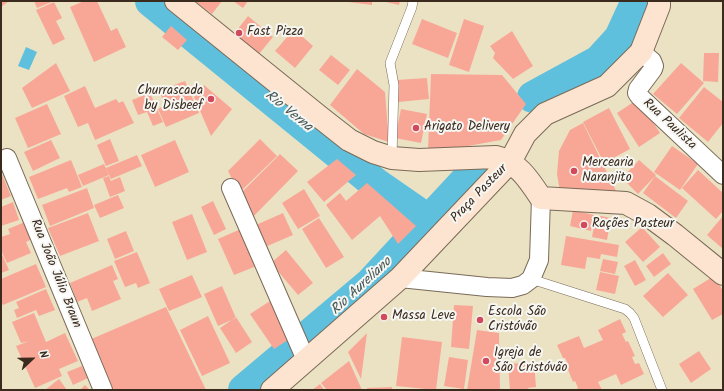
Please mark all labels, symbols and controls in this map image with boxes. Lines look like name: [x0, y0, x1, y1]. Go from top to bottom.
place label: Fast Pizza: [247, 25, 303, 41]
marker: Fast Pizza: [234, 28, 244, 38]
place label: Churrascada by Disbeef: [137, 84, 203, 115]
water label: Rio Verna: [261, 88, 315, 136]
marker: Churrascada by Disbeef: [206, 94, 216, 104]
street label: Rua Paulista: [639, 96, 699, 154]
place label: Arigato Delivery: [424, 120, 510, 136]
marker: Arigato Delivery: [411, 123, 421, 133]
place label: Mercearia Naranjito: [582, 156, 634, 187]
street label: Praça Pasteur: [448, 162, 512, 226]
marker: Mercearia Naranjito: [569, 166, 579, 176]
street label: Rua João Júlio Braun: [26, 217, 84, 331]
place label: Rações Pasteur: [592, 217, 674, 233]
marker: Rações Pasteur: [579, 220, 589, 230]
water label: Rio Aureliano: [328, 255, 396, 319]
place label: Escola São Cristóvão: [488, 305, 546, 336]
place label: Massa Leve: [392, 309, 455, 325]
marker: Massa Leve: [379, 312, 389, 322]
marker: Escola São Cristóvão: [475, 315, 485, 325]
north arrow: [12, 339, 52, 379]
place label: Igreja de São Cristóvão: [494, 346, 567, 377]
text: N: [33, 348, 53, 361]
marker: Igreja de São Cristóvão: [481, 356, 491, 366]

